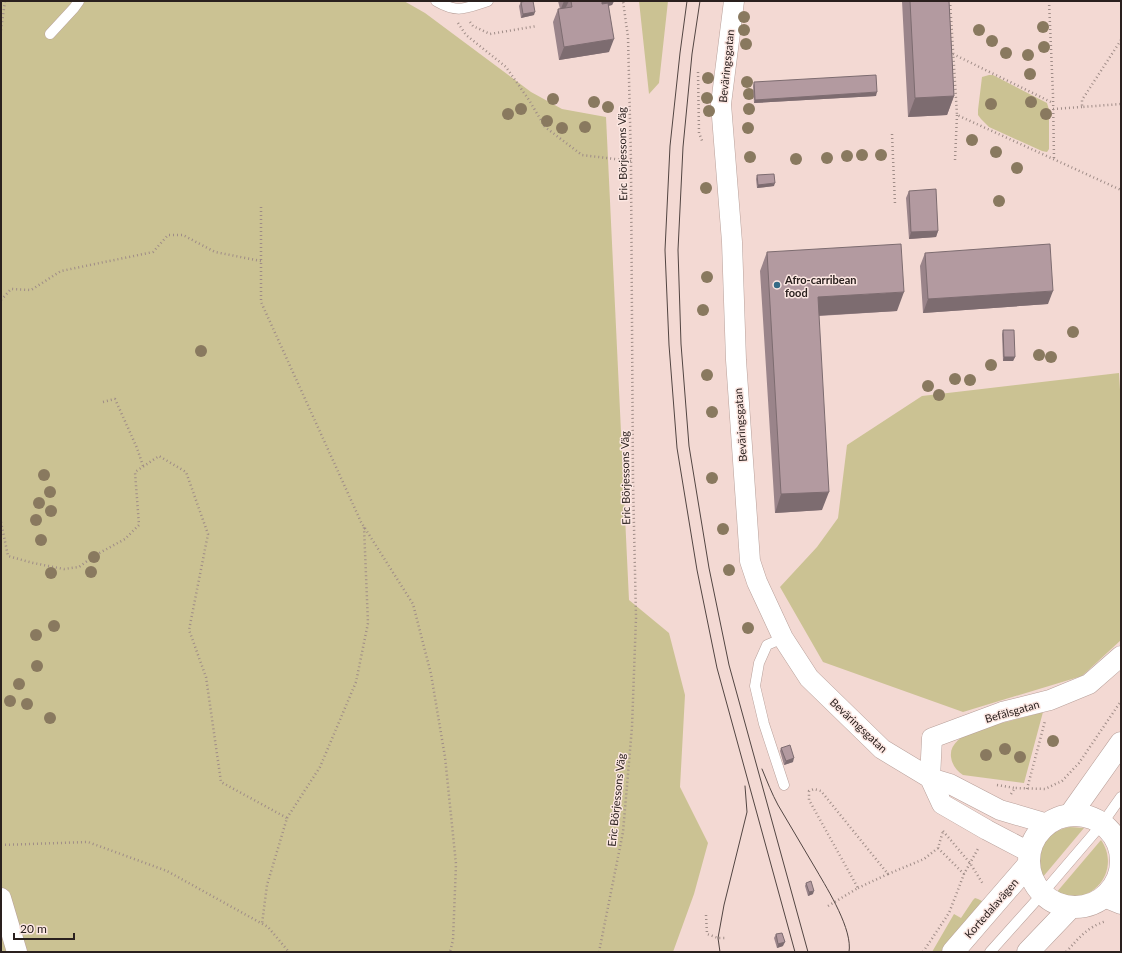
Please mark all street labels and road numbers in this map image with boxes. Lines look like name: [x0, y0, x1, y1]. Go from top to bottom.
street label: Beväringsgatan: [716, 29, 736, 103]
street label: Eric Börjessons Väg: [615, 107, 629, 201]
street label: Beväringsgatan: [731, 388, 749, 462]
street label: Eric Börjessons Väg: [618, 431, 632, 525]
street label: Beväringsgatan: [828, 695, 890, 755]
street label: Befälsgatan: [983, 697, 1041, 725]
street label: Eric Börjessons Väg: [605, 752, 627, 847]
street label: Kortedalavägen: [961, 875, 1021, 941]

